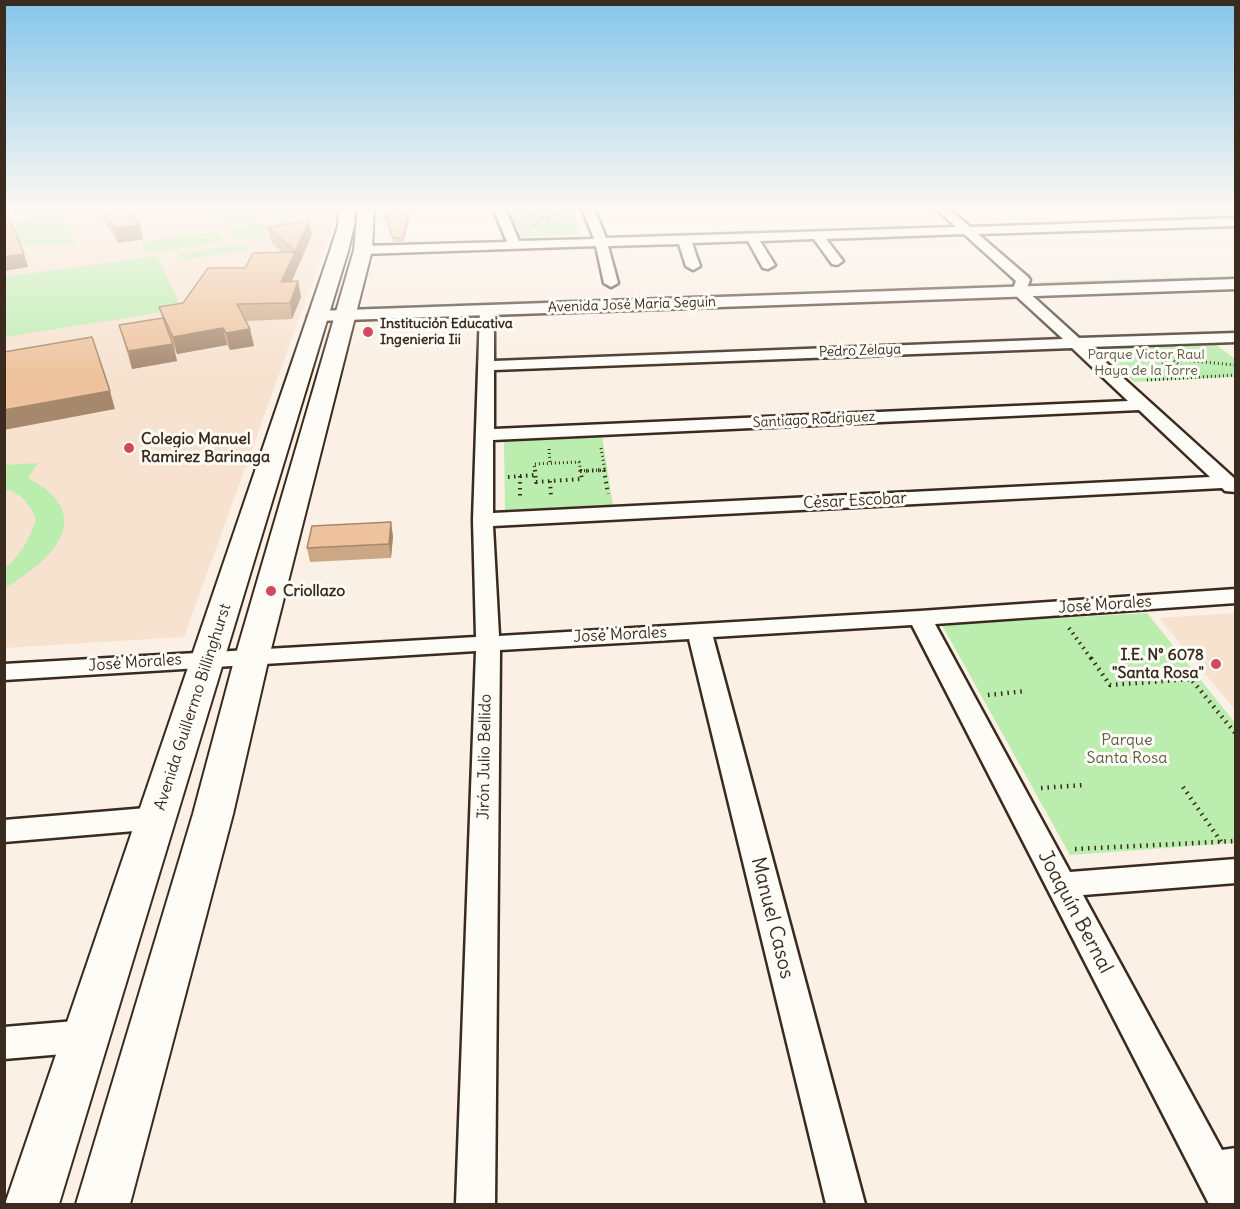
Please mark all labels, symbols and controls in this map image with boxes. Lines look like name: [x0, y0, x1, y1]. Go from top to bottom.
street label: Avenida José María Seguín: [548, 294, 716, 316]
place label: Institución Educativa Ingenieria Iii: [380, 316, 513, 348]
marker: Institución Educativa Ingenieria Iii: [361, 325, 375, 339]
street label: Pedro Zelaya: [819, 341, 901, 361]
park label: Parque Victor Raul Haya de la Torre: [1087, 347, 1205, 380]
street label: Santiago Rodríguez: [752, 408, 876, 432]
place label: Colegio Manuel Ramirez Barinaga: [141, 429, 270, 467]
marker: Colegio Manuel Ramirez Barinaga: [122, 441, 136, 455]
street label: César Escobar: [803, 489, 907, 513]
place label: Criollazo: [283, 581, 345, 601]
marker: Criollazo: [264, 584, 278, 598]
street label: José Morales: [1058, 592, 1152, 618]
street label: Avenida Guillermo Billinghurst: [150, 601, 236, 813]
street label: José Morales: [573, 623, 667, 647]
place label: I.E. N° 6078 "Santa Rosa": [1112, 645, 1204, 683]
street label: José Morales: [88, 650, 182, 676]
marker: I.E. N° 6078 "Santa Rosa": [1209, 657, 1223, 671]
street label: Jirón Julio Bellido: [474, 694, 496, 820]
park label: Parque Santa Rosa: [1087, 730, 1167, 768]
street label: Joaquín Bernal: [1033, 846, 1117, 978]
street label: Manuel Casos: [745, 855, 799, 981]

